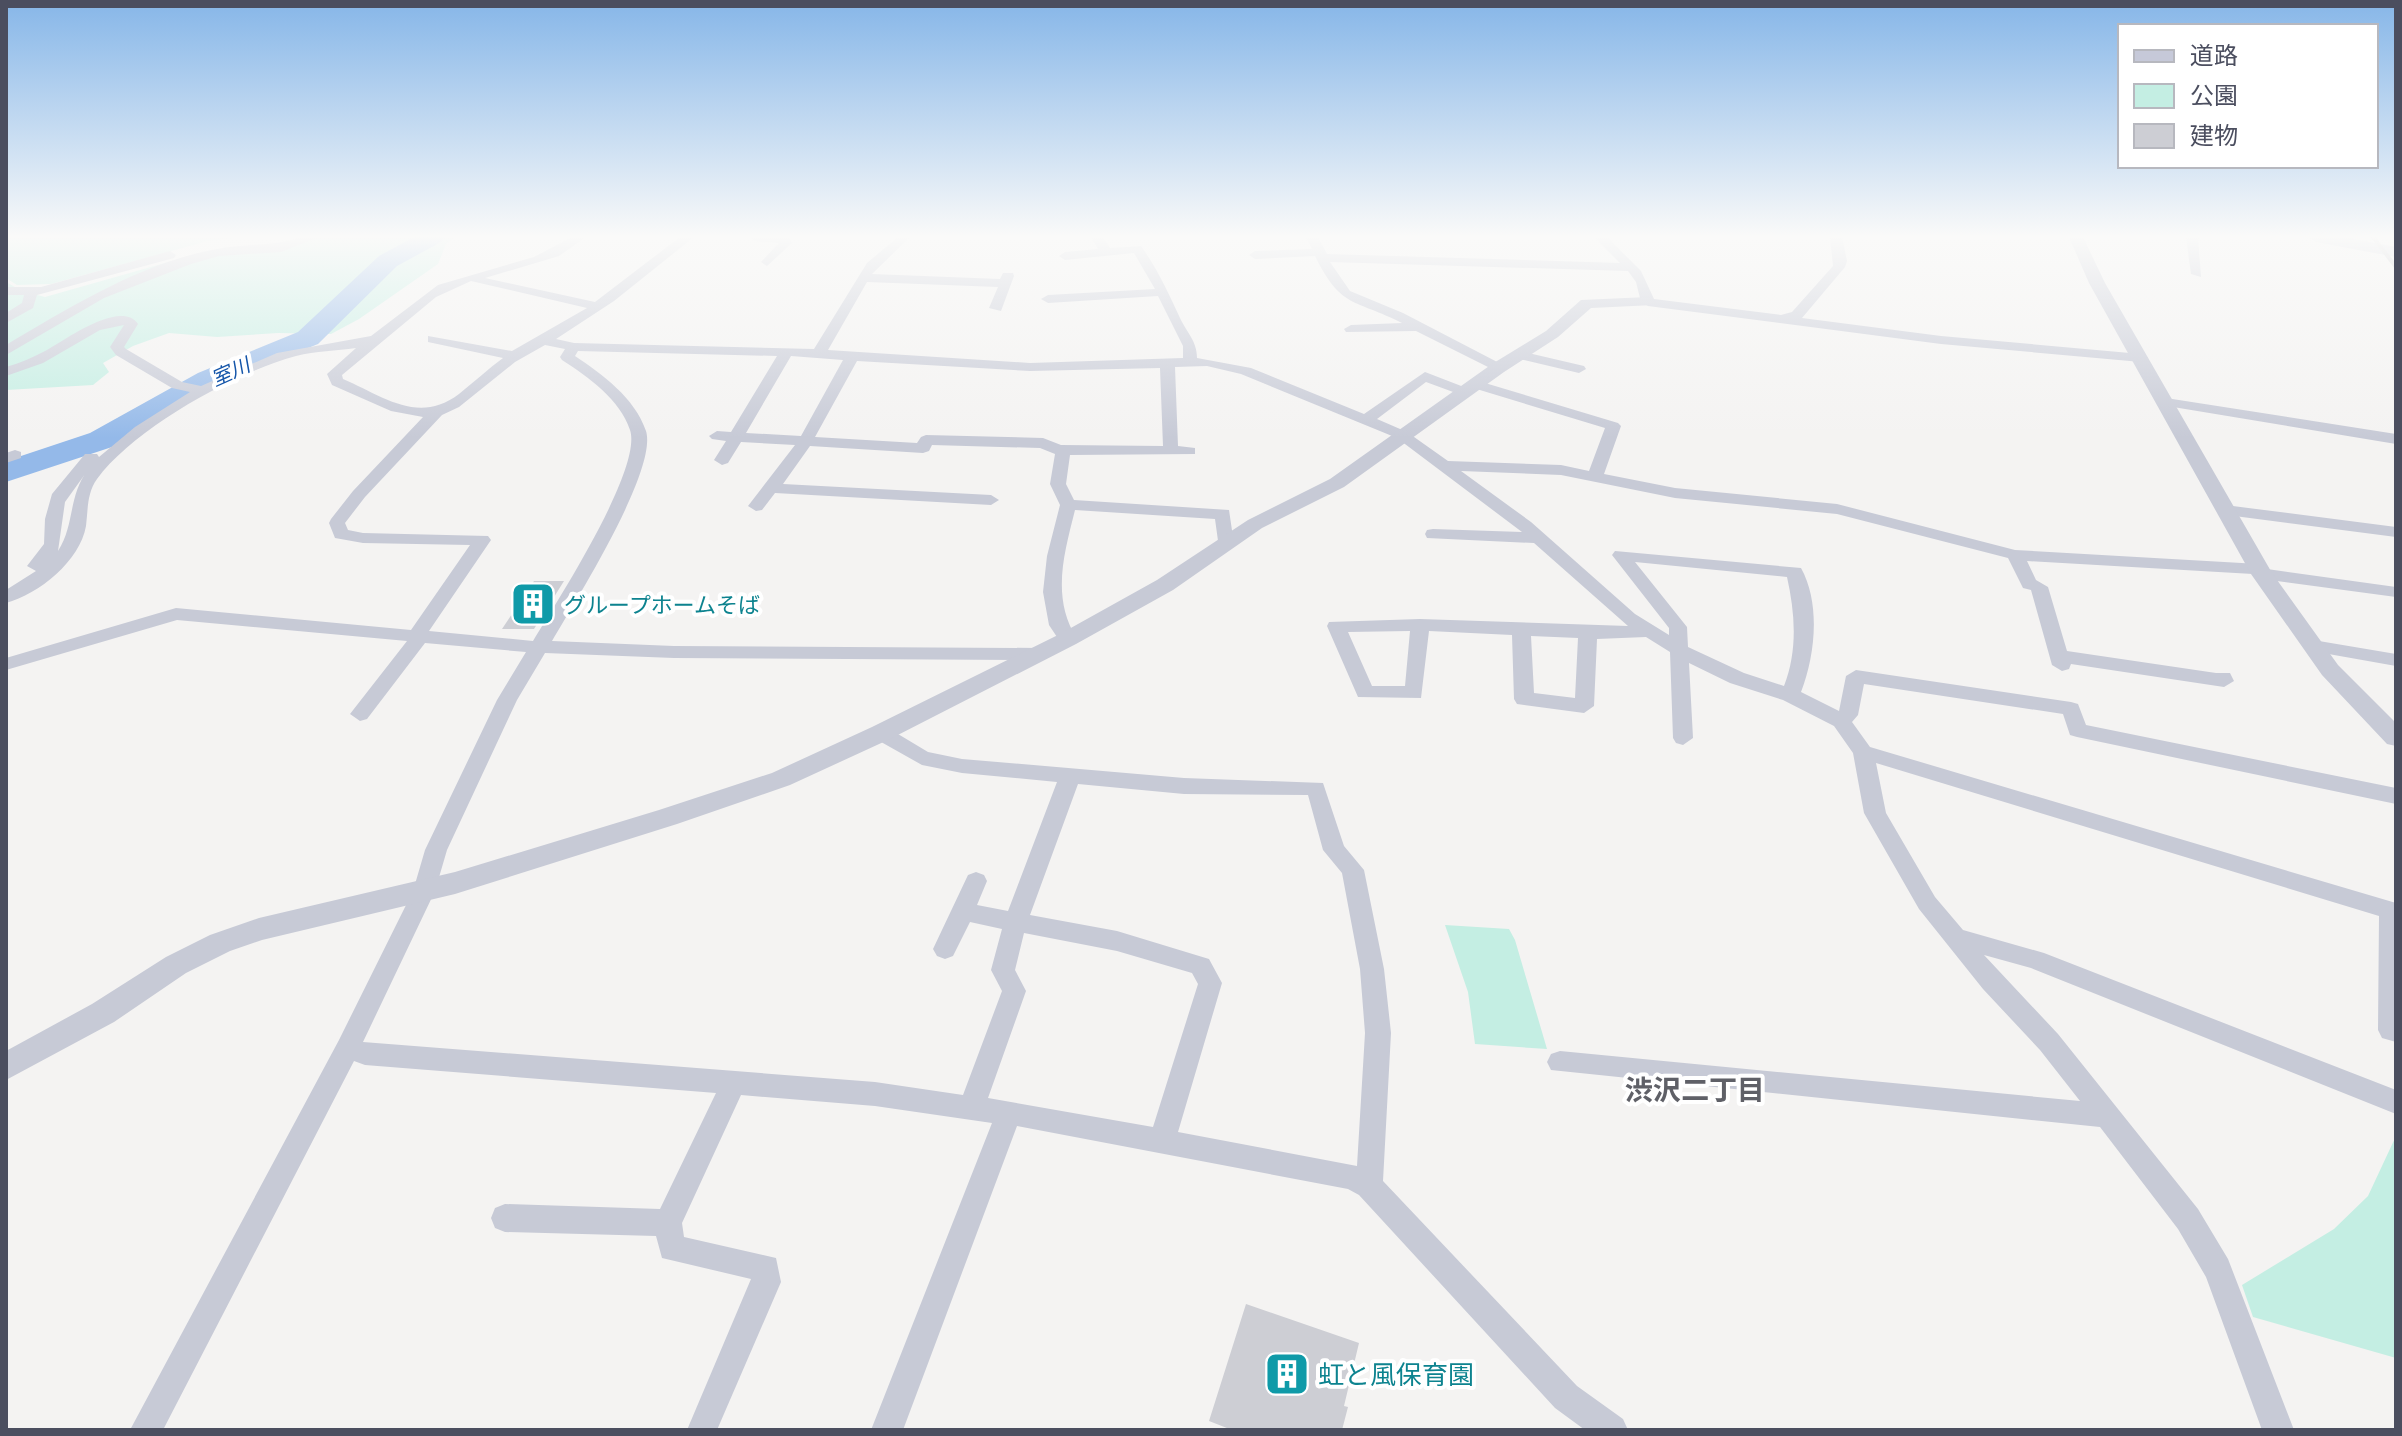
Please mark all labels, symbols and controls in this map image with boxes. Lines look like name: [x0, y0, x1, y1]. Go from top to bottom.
legend: [2118, 24, 2378, 168]
text: 道路: [2190, 40, 2238, 69]
text: 公園: [2190, 80, 2238, 109]
text: 建物: [2190, 120, 2238, 149]
water label: 室川: [207, 351, 255, 390]
building icon: グループホームそば: [509, 580, 557, 628]
place label: グループホームそば: [564, 591, 760, 618]
district label: 渋沢二丁目: [1625, 1073, 1765, 1106]
building icon: 虹と風保育園: [1263, 1350, 1311, 1398]
place label: 虹と風保育園: [1318, 1359, 1474, 1390]

